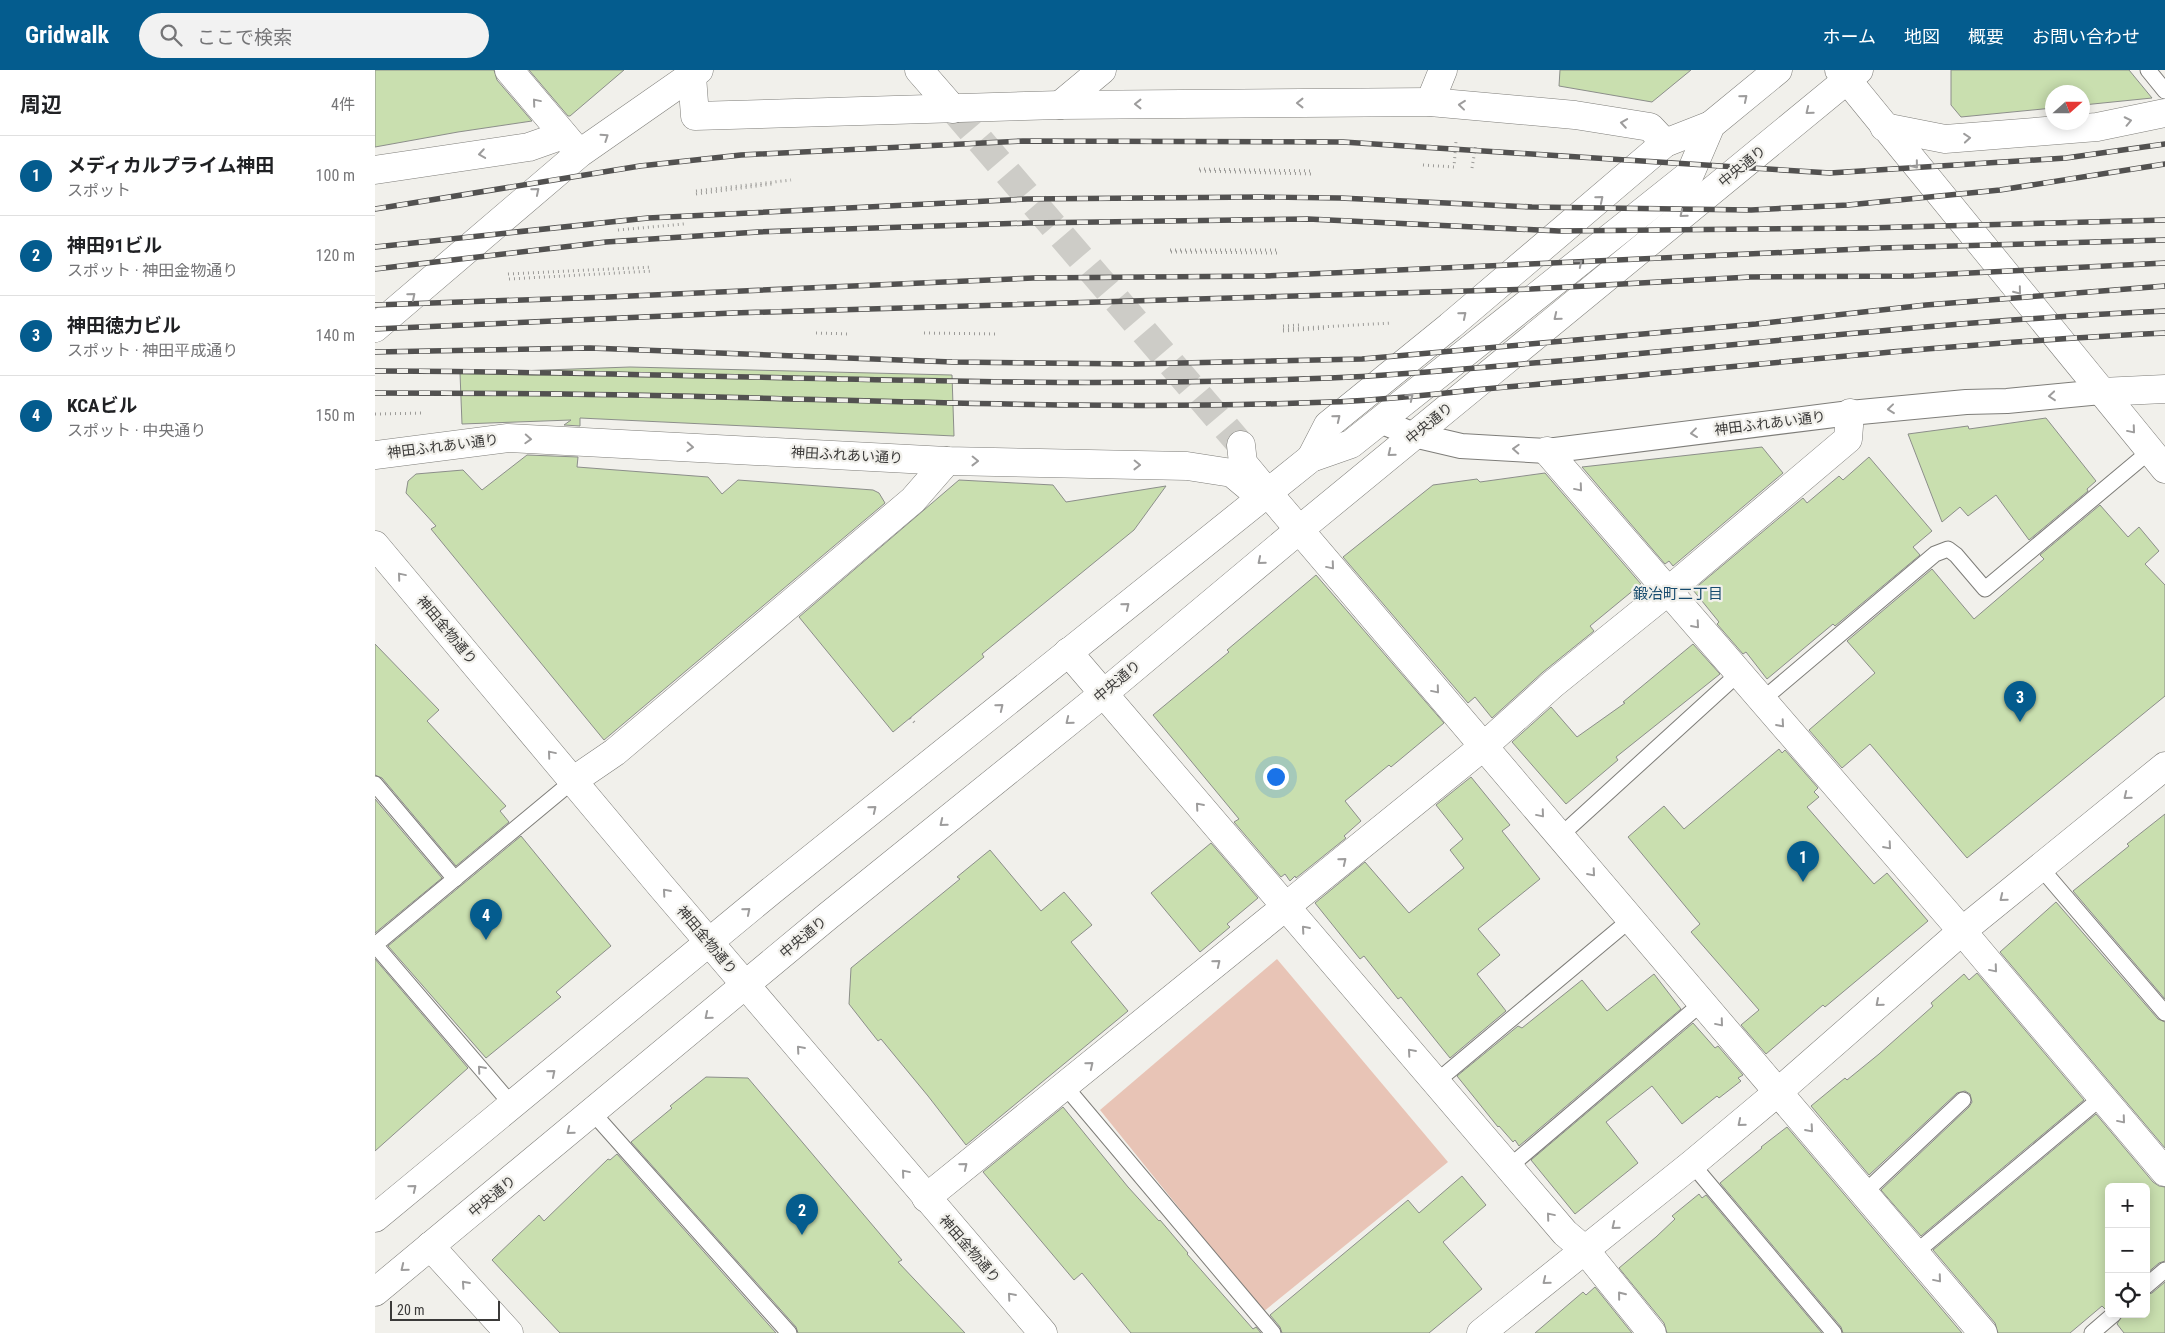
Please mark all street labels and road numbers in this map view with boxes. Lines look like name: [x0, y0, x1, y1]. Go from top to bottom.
street label: 中央通り: [1715, 142, 1769, 190]
street label: 中央通り: [1402, 399, 1456, 447]
street label: 神田ふれあい通り: [1713, 408, 1827, 438]
street label: 神田ふれあい通り: [386, 431, 500, 461]
street label: 神田ふれあい通り: [791, 444, 903, 466]
street label: 神田金物通り: [414, 593, 480, 667]
street label: 中央通り: [1090, 657, 1144, 705]
street label: 神田金物通り: [674, 903, 740, 977]
street label: 中央通り: [776, 913, 830, 961]
street label: 中央通り: [465, 1172, 519, 1220]
street label: 神田金物通り: [936, 1212, 1004, 1286]

